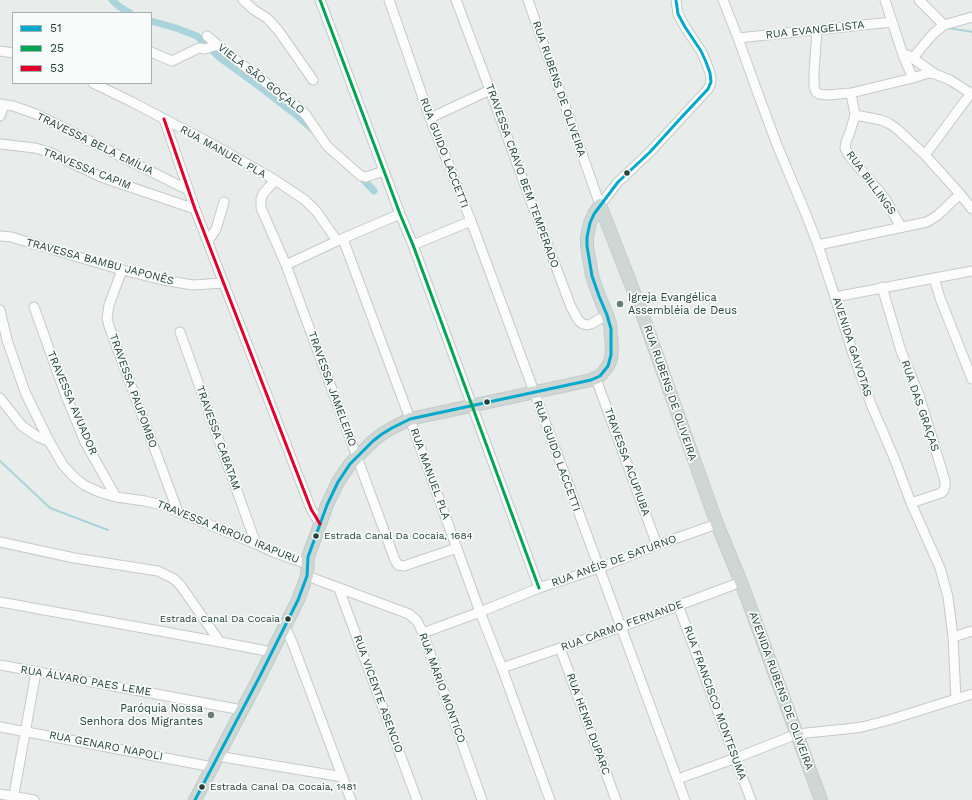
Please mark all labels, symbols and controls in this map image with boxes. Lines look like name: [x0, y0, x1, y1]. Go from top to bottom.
legend: [12, 12, 152, 84]
street label: RUA EVANGELISTA: [765, 18, 865, 42]
street label: RUA RUBENS DE OLIVEIRA: [530, 19, 588, 159]
text: 51: [50, 21, 62, 35]
text: 25: [50, 41, 64, 55]
street label: VIELA SÃO GOÇALO: [215, 41, 307, 117]
text: 53: [50, 61, 64, 75]
street label: TRAVESSA CRAVO BEM TEMPERADO: [482, 82, 562, 270]
street label: RUA GUIDO LACCETTI: [417, 96, 471, 210]
street label: TRAVESSA BELA EMÍLIA: [34, 110, 156, 178]
street label: RUA MANUEL PLA: [178, 123, 268, 181]
street label: TRAVESSA CAPIM: [41, 145, 133, 193]
street label: RUA BILLINGS: [843, 148, 899, 218]
unlabelled marker: [622, 168, 632, 178]
street label: TRAVESSA BAMBU JAPONÊS: [25, 236, 175, 288]
place label: Igreja Evangélica Assembléia de Deus: [628, 291, 737, 317]
street label: AVENIDA GAIVOTAS: [830, 295, 874, 399]
marker: Igreja Evangélica Assembléia de Deus: [615, 299, 625, 309]
street label: RUA RUBENS DE OLIVEIRA: [641, 323, 699, 463]
street label: TRAVESSA JAMELEIRO: [305, 330, 359, 448]
street label: TRAVESSA PAUPOMBO: [106, 332, 160, 450]
street label: TRAVESSA AVUADOR: [44, 349, 100, 457]
street label: RUA DAS GRAÇAS: [898, 359, 942, 453]
street label: TRAVESSA CABATAM: [193, 384, 243, 492]
unlabelled marker: [482, 397, 492, 407]
street label: RUA GUIDO LACCETTI: [531, 399, 583, 513]
street label: TRAVESSA ACUPIUBA: [601, 406, 653, 518]
street label: RUA MANUEL PLA: [407, 427, 453, 521]
street label: TRAVESSA ARROIO IRAPURU: [155, 497, 301, 567]
place label: Estrada Canal Da Cocaia, 1684: [324, 530, 473, 542]
marker: Estrada Canal Da Cocaia, 1684: [311, 531, 321, 541]
street label: RUA ANÉIS DE SATURNO: [550, 532, 678, 590]
street label: RUA CARMO FERNANDE: [559, 598, 685, 654]
street label: AVENIDA RUBENS DE OLIVEIRA: [746, 610, 816, 772]
place label: Estrada Canal Da Cocaia: [160, 613, 280, 625]
marker: Estrada Canal Da Cocaia: [283, 614, 293, 624]
street label: RUA FRANCISCO MONTESUMA: [681, 624, 749, 782]
street label: RUA MÁRIO MONTICO: [416, 631, 468, 745]
street label: RUA VICENTE ASENCIO: [350, 633, 406, 755]
street label: RUA ÁLVARO PAES LEME: [19, 663, 153, 699]
street label: RUA HENRI DUPARC: [563, 671, 613, 777]
place label: Paróquia Nossa Senhora dos Migrantes: [80, 702, 203, 728]
marker: Paróquia Nossa Senhora dos Migrantes: [206, 710, 216, 720]
street label: RUA GENARO NAPOLI: [48, 729, 164, 763]
place label: Estrada Canal Da Cocaia, 1481: [210, 781, 356, 793]
marker: Estrada Canal Da Cocaia, 1481: [197, 782, 207, 792]

